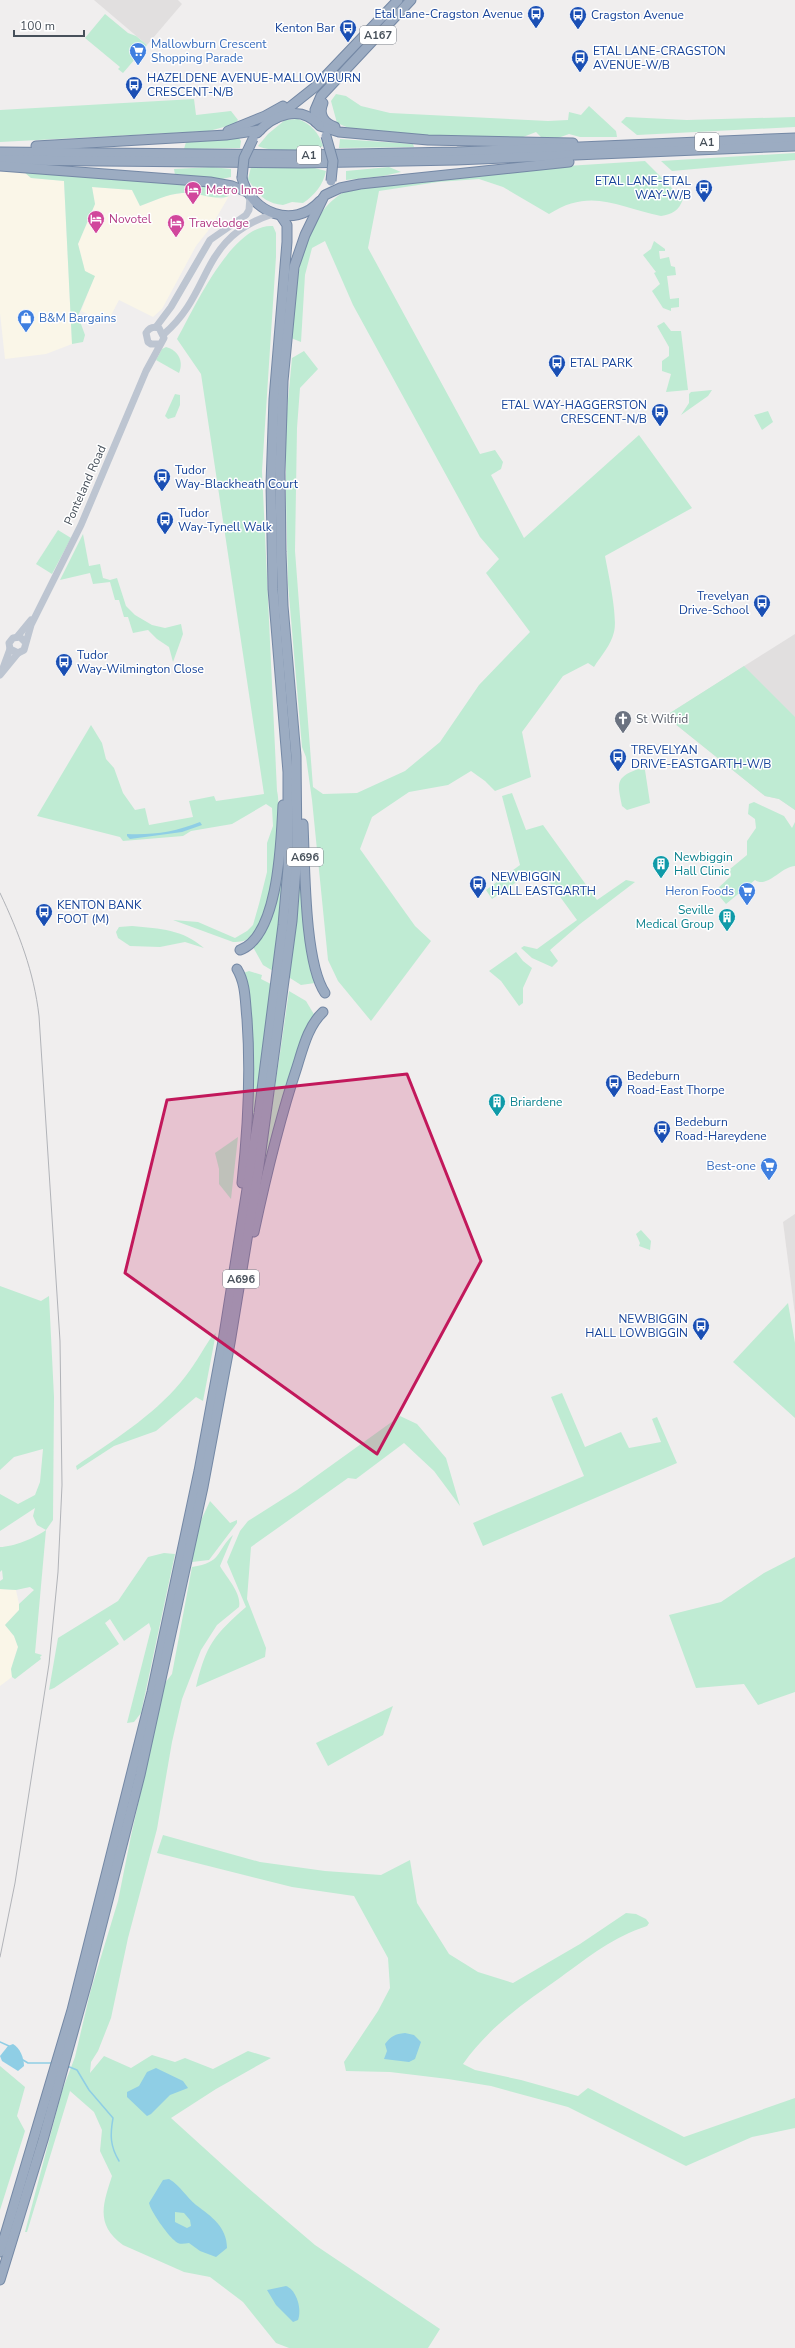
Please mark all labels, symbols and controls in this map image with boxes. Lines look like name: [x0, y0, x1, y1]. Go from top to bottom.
bus stop icon: Etal Lane-Cragston Avenue: [526, 4, 546, 29]
bus stop icon: Cragston Avenue: [568, 5, 588, 30]
place label: Etal Lane-Cragston Avenue: [375, 6, 523, 22]
place label: Cragston Avenue: [591, 7, 684, 23]
scale bar: [14, 12, 84, 38]
text: 100 m: [20, 18, 55, 34]
bus stop icon: Kenton Bar: [338, 18, 358, 43]
place label: Kenton Bar: [275, 20, 336, 36]
road number: A167: [360, 26, 396, 44]
place label: Mallowburn Crescent Shopping Parade: [151, 36, 267, 66]
supermarket icon: Mallowburn Crescent Shopping Parade: [128, 41, 148, 66]
place label: ETAL LANE-CRAGSTON AVENUE-W/B: [593, 43, 726, 73]
bus stop icon: ETAL LANE-CRAGSTON AVENUE-W/B: [570, 48, 590, 73]
place label: HAZELDENE AVENUE-MALLOWBURN CRESCENT-N/B: [147, 70, 361, 100]
bus stop icon: HAZELDENE AVENUE-MALLOWBURN CRESCENT-N/B: [124, 75, 144, 100]
road number: A1: [695, 133, 719, 151]
road number: A1: [297, 146, 321, 164]
place label: ETAL LANE-ETAL WAY-W/B: [595, 173, 691, 203]
bus stop icon: ETAL LANE-ETAL WAY-W/B: [694, 178, 714, 203]
hotel icon: Metro Inns: [183, 180, 203, 205]
place label: Metro Inns: [206, 182, 264, 198]
hotel icon: Novotel: [86, 209, 106, 234]
place label: Novotel: [109, 211, 152, 227]
hotel icon: Travelodge: [166, 213, 186, 238]
place label: Travelodge: [189, 215, 249, 231]
shop icon: B&M Bargains: [16, 308, 36, 333]
place label: B&M Bargains: [39, 310, 116, 326]
bus stop icon: ETAL PARK: [547, 353, 567, 378]
place label: ETAL PARK: [570, 355, 633, 371]
place label: ETAL WAY-HAGGERSTON CRESCENT-N/B: [501, 397, 647, 427]
bus stop icon: ETAL WAY-HAGGERSTON CRESCENT-N/B: [650, 402, 670, 427]
street label: Ponteland Road: [60, 442, 110, 528]
place label: Tudor Way-Blackheath Court: [175, 462, 299, 492]
bus stop icon: Tudor Way-Blackheath Court: [152, 467, 172, 492]
place label: Tudor Way-Tynell Walk: [178, 505, 273, 535]
bus stop icon: Tudor Way-Tynell Walk: [155, 510, 175, 535]
place label: Trevelyan Drive-School: [679, 588, 749, 618]
bus stop icon: Trevelyan Drive-School: [752, 593, 772, 618]
place label: Tudor Way-Wilmington Close: [77, 647, 204, 677]
bus stop icon: Tudor Way-Wilmington Close: [54, 652, 74, 677]
church icon: St Wilfrid: [613, 709, 633, 734]
place label: St Wilfrid: [636, 711, 688, 727]
place label: TREVELYAN DRIVE-EASTGARTH-W/B: [631, 742, 771, 772]
bus stop icon: TREVELYAN DRIVE-EASTGARTH-W/B: [608, 747, 628, 772]
road number: A696: [287, 848, 323, 866]
place label: Newbiggin Hall Clinic: [674, 849, 733, 879]
building icon: Newbiggin Hall Clinic: [651, 854, 671, 879]
place label: NEWBIGGIN HALL EASTGARTH: [491, 869, 596, 899]
bus stop icon: NEWBIGGIN HALL EASTGARTH: [468, 874, 488, 899]
supermarket icon: Heron Foods: [737, 881, 757, 906]
place label: Heron Foods: [665, 883, 734, 899]
place label: KENTON BANK FOOT (M): [57, 897, 142, 927]
bus stop icon: KENTON BANK FOOT (M): [34, 902, 54, 927]
place label: Seville Medical Group: [636, 902, 714, 932]
building icon: Seville Medical Group: [717, 907, 737, 932]
place label: Bedeburn Road-East Thorpe: [627, 1068, 725, 1098]
bus stop icon: Bedeburn Road-East Thorpe: [604, 1073, 624, 1098]
building icon: Briardene: [487, 1092, 507, 1117]
place label: Briardene: [510, 1094, 562, 1110]
place label: Bedeburn Road-Hareydene: [675, 1114, 767, 1144]
bus stop icon: Bedeburn Road-Hareydene: [652, 1119, 672, 1144]
supermarket icon: Best-one: [759, 1156, 779, 1181]
place label: Best-one: [707, 1158, 756, 1174]
road number: A696: [223, 1270, 259, 1288]
place label: NEWBIGGIN HALL LOWBIGGIN: [585, 1311, 688, 1341]
bus stop icon: NEWBIGGIN HALL LOWBIGGIN: [691, 1316, 711, 1341]

